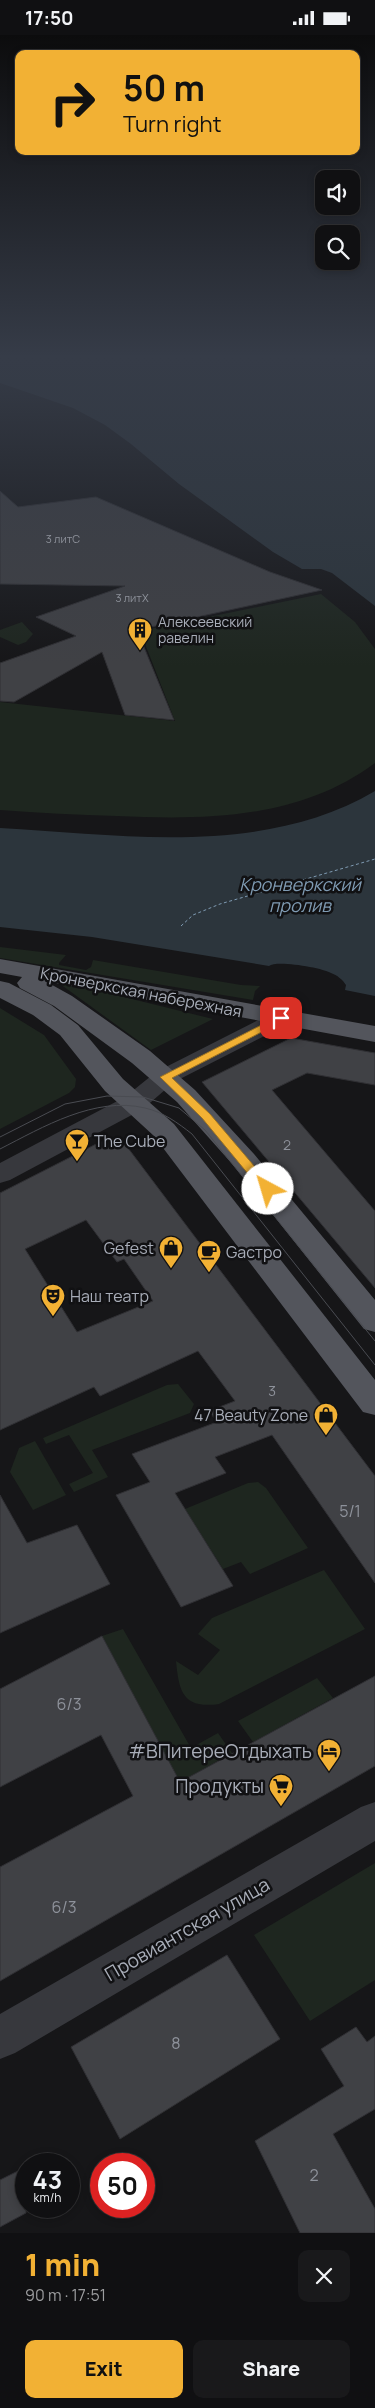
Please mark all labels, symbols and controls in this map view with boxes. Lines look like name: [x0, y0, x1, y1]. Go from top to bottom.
text: 17:50: [25, 5, 74, 31]
text: 50 m: [123, 64, 205, 112]
icon: right: [40, 70, 105, 135]
text: Turn right: [123, 109, 221, 139]
map controls: [315, 170, 360, 270]
button: sound: [315, 170, 360, 215]
button: search: [315, 225, 360, 270]
house number: 3 литС: [46, 531, 80, 546]
house number: 3 литХ: [115, 590, 149, 605]
place label: Алексеевский равелин: [158, 612, 252, 647]
building icon: Алексеевский равелин: [127, 617, 153, 651]
water label: Кронверкский пролив: [239, 872, 363, 917]
street label: Кронверкская набережная: [38, 962, 244, 1022]
pin: [260, 997, 302, 1039]
icon: arrive: [267, 1004, 295, 1032]
bar icon: The Cube: [64, 1128, 90, 1162]
place label: The Cube: [94, 1130, 165, 1152]
house number: 2: [283, 1135, 291, 1154]
position arrow: [241, 1162, 293, 1214]
shop icon: Gefest: [158, 1235, 184, 1269]
place label: Gefest: [104, 1237, 154, 1259]
cafe icon: Gастро: [196, 1239, 222, 1273]
place label: Gастро: [226, 1241, 282, 1263]
theatre icon: Наш театр: [40, 1283, 66, 1317]
place label: Наш театр: [70, 1285, 149, 1307]
house number: 3: [268, 1381, 276, 1400]
shop icon: 47 Beauty Zone: [313, 1402, 339, 1436]
place label: 47 Beauty Zone: [194, 1404, 308, 1426]
house number: 5/1: [339, 1500, 361, 1522]
house number: 6/3: [57, 1693, 81, 1715]
place label: #ВПитереОтдыхать: [129, 1738, 312, 1764]
hotel icon: #ВПитереОтдыхать: [316, 1738, 342, 1772]
place label: Продукты: [175, 1773, 264, 1799]
supermarket icon: Продукты: [268, 1773, 294, 1807]
street label: Провиантская улица: [100, 1871, 274, 1987]
house number: 6/3: [52, 1896, 76, 1918]
house number: 8: [171, 2032, 181, 2054]
speed limit sign: 50: [90, 2153, 155, 2218]
text: 43: [33, 2162, 62, 2197]
house number: 2: [309, 2164, 319, 2186]
text: km/h: [34, 2189, 61, 2206]
text: 1 min: [25, 2244, 100, 2285]
button: close: [298, 2250, 350, 2302]
text: 90 m · 17:51: [25, 2284, 106, 2306]
button: Exit: [25, 2340, 183, 2398]
button: Share: [193, 2340, 350, 2398]

